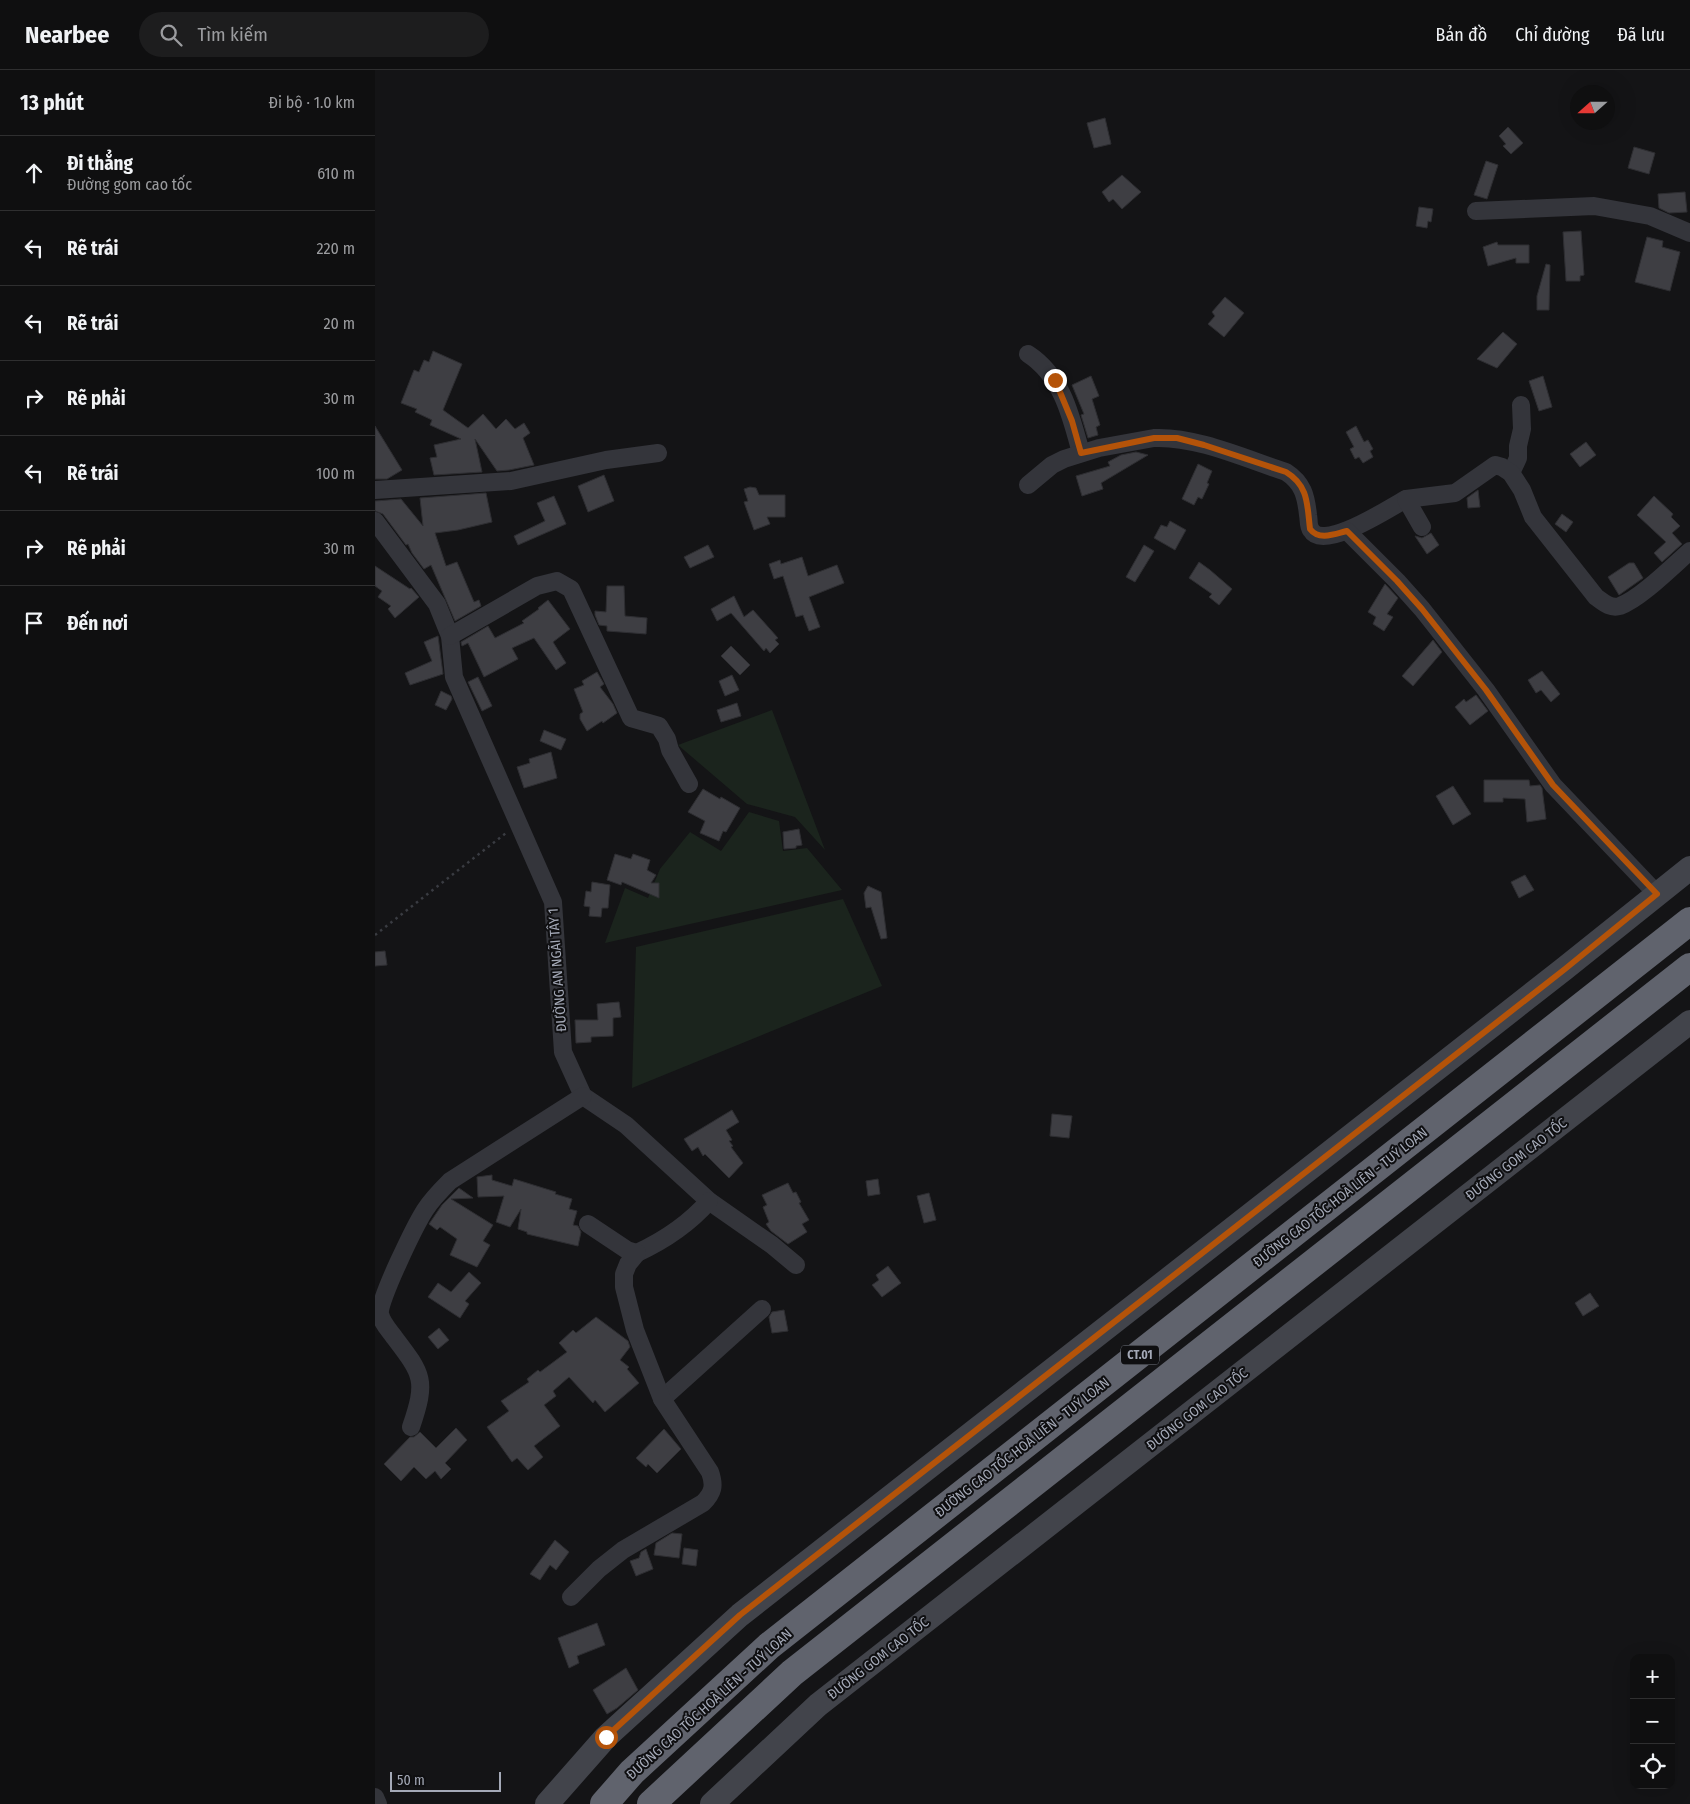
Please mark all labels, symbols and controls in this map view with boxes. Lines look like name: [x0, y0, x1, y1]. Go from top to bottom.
search box: [139, 12, 489, 57]
text: Nearbee: [25, 21, 109, 49]
icon: search: [157, 21, 185, 49]
text: Tìm kiếm: [197, 23, 268, 46]
text: Bản đồ: [1436, 24, 1487, 46]
text: Chỉ đường: [1515, 24, 1589, 46]
text: Đã lưu: [1617, 24, 1665, 46]
north arrow: [1570, 85, 1615, 130]
text: 13 phút: [20, 90, 84, 116]
text: Đi bộ · 1.0 km: [269, 93, 355, 112]
text: Đi thẳng: [67, 152, 133, 175]
icon: ahead: [20, 159, 48, 187]
text: 610 m: [317, 164, 355, 183]
text: Đường gom cao tốc: [67, 175, 192, 194]
icon: left: [20, 234, 48, 262]
text: Rẽ trái: [67, 237, 118, 260]
text: 220 m: [316, 239, 355, 258]
icon: left: [20, 309, 48, 337]
text: Rẽ trái: [67, 312, 118, 335]
text: 20 m: [324, 314, 355, 333]
route end: [1044, 369, 1067, 392]
icon: right: [20, 384, 48, 412]
text: Rẽ phải: [67, 387, 126, 410]
text: 30 m: [323, 389, 355, 408]
icon: left: [20, 459, 48, 487]
text: Rẽ trái: [67, 462, 118, 485]
text: 100 m: [316, 464, 355, 483]
icon: right: [20, 534, 48, 562]
text: Rẽ phải: [67, 537, 126, 560]
text: 30 m: [323, 539, 355, 558]
icon: arrive: [20, 609, 48, 637]
text: Đến nơi: [67, 612, 128, 635]
street label: ĐƯỜNG AN NGÃI TÂY 1: [544, 908, 570, 1032]
street label: ĐƯỜNG GOM CAO TỐC: [1460, 1112, 1570, 1204]
street label: ĐƯỜNG CAO TỐC HOÀ LIÊN - TUÝ LOAN: [1248, 1122, 1431, 1271]
road number: CT.01: [1121, 1346, 1159, 1364]
street label: ĐƯỜNG GOM CAO TỐC: [1141, 1362, 1251, 1454]
street label: ĐƯỜNG CAO TỐC HOÀ LIÊN - TUÝ LOAN: [930, 1372, 1113, 1521]
street label: ĐƯỜNG GOM CAO TỐC: [822, 1611, 932, 1703]
street label: ĐƯỜNG CAO TỐC HOÀ LIÊN - TUÝ LOAN: [621, 1623, 796, 1783]
map controls: [1630, 1654, 1675, 1789]
button: +: [1630, 1654, 1675, 1699]
button: −: [1630, 1699, 1675, 1744]
route start: [595, 1726, 618, 1749]
button: locate: [1630, 1744, 1675, 1789]
scale bar: [390, 1769, 501, 1792]
text: 50 m: [397, 1772, 425, 1789]

